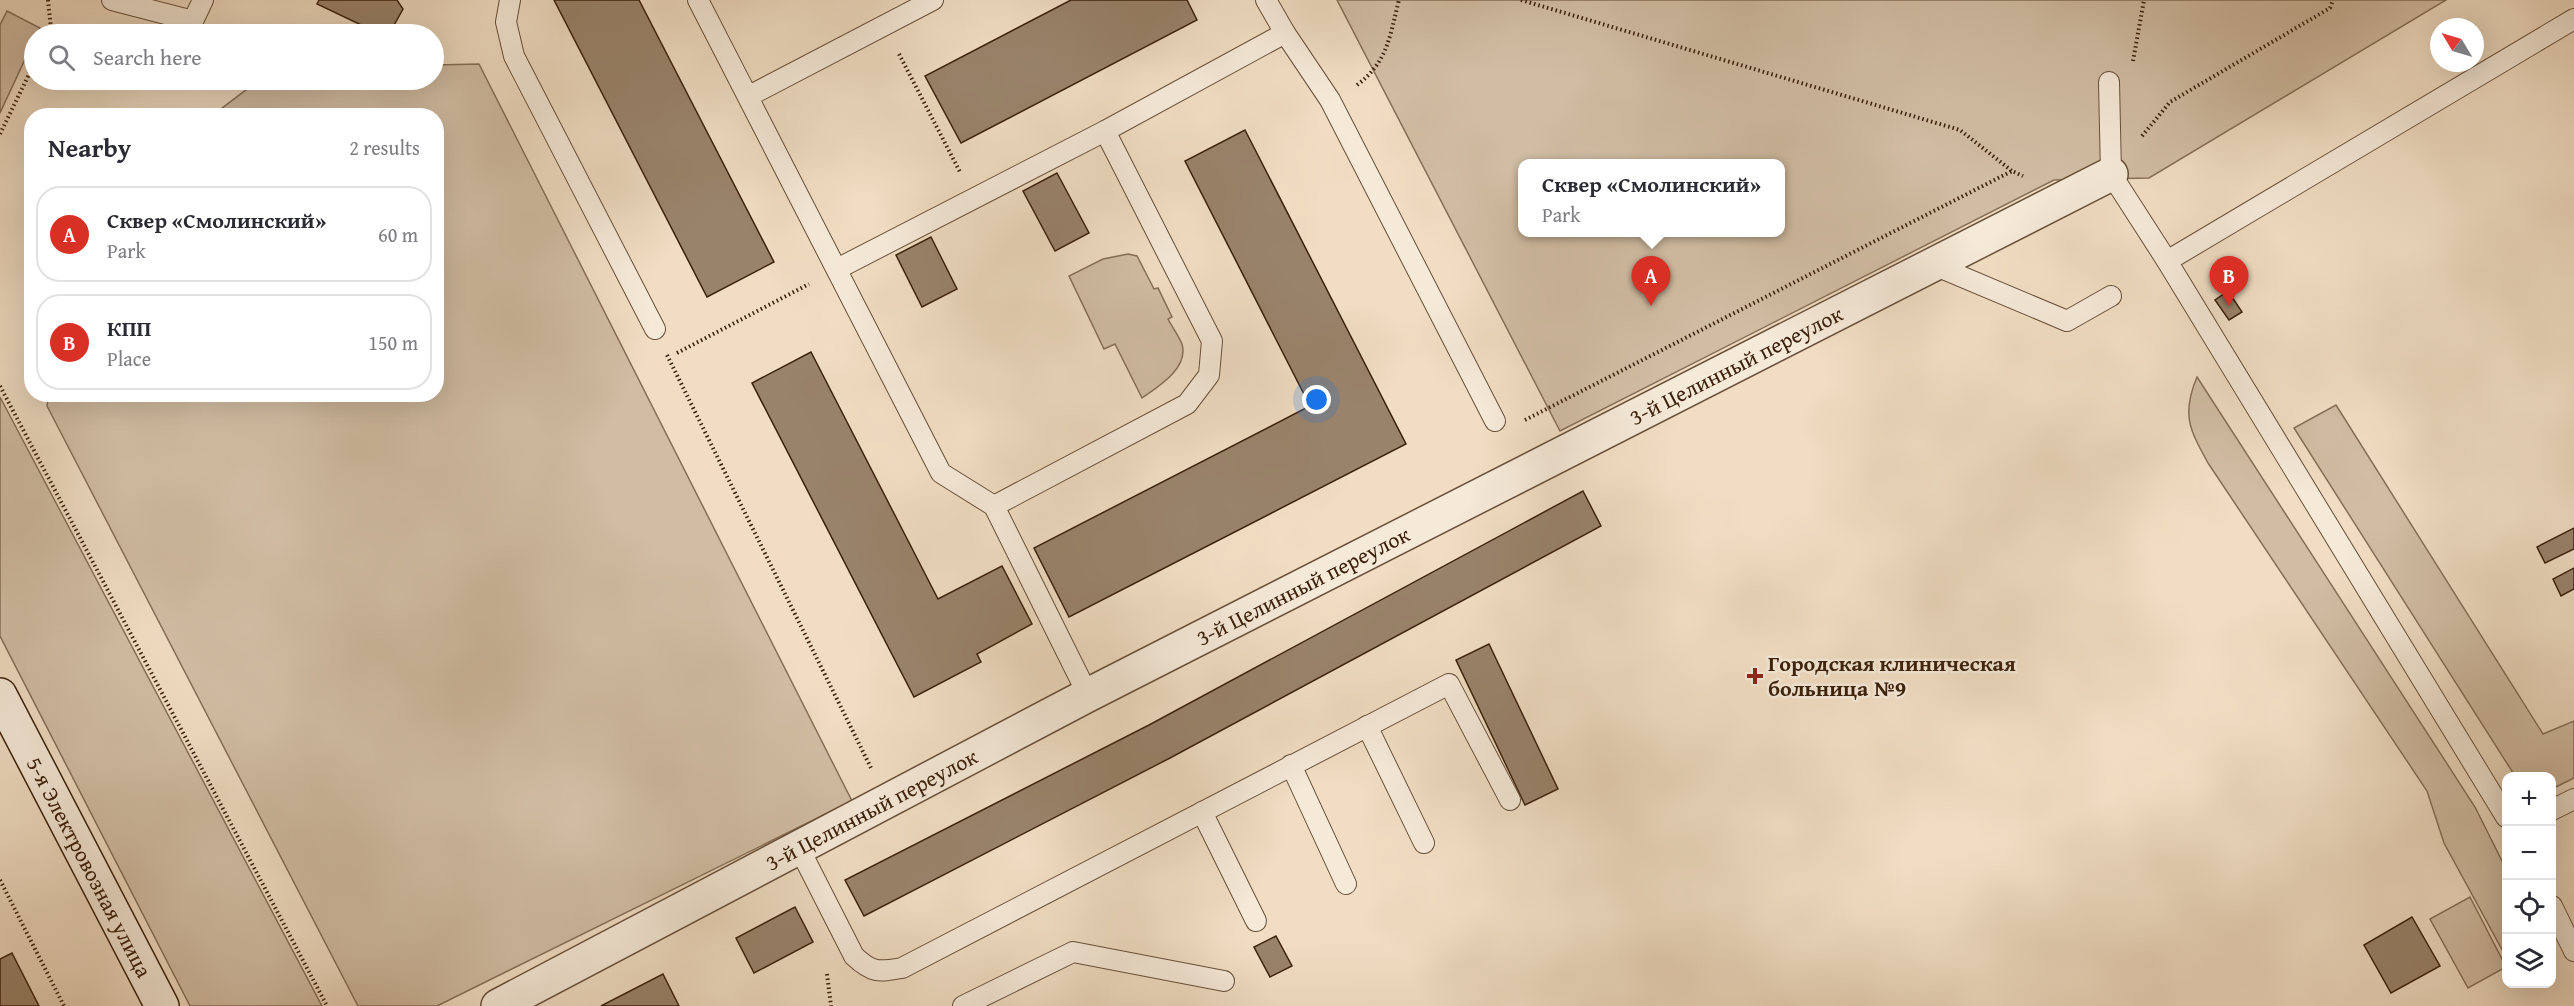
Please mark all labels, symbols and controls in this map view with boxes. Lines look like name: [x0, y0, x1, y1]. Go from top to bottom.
north arrow: [2430, 18, 2484, 72]
search box: [24, 24, 444, 90]
icon: search: [45, 41, 78, 74]
text: Search here: [93, 41, 202, 73]
text: Nearby: [48, 128, 131, 167]
text: 2 results: [349, 133, 420, 162]
popup: [1518, 159, 1785, 237]
text: Сквер «Смолинский»: [1542, 168, 1761, 200]
text: Park: [1542, 200, 1581, 229]
text: Сквер «Смолинский»: [107, 204, 326, 236]
text: A: [63, 220, 76, 249]
text: 60 m: [378, 220, 418, 249]
text: Park: [107, 236, 146, 265]
pin: A: [1632, 256, 1670, 306]
pin: B: [2210, 256, 2248, 306]
street label: 3-й Целинный переулок: [1624, 297, 1849, 433]
text: КПП: [107, 312, 151, 344]
text: B: [63, 328, 76, 357]
text: 150 m: [368, 328, 418, 357]
text: Place: [107, 344, 151, 373]
your location: [1302, 385, 1331, 414]
street label: 3-й Целинный переулок: [1191, 518, 1416, 653]
place label: Городская клиническая больница №9: [1768, 647, 2016, 704]
marker: Городская клиническая больница №9: [1746, 667, 1764, 685]
street label: 3-й Целинный переулок: [760, 740, 983, 878]
street label: 5-я Электровозная улица: [19, 751, 161, 983]
map controls: [2502, 772, 2556, 988]
button: +: [2502, 772, 2556, 826]
button: −: [2502, 826, 2556, 880]
button: locate: [2502, 880, 2556, 934]
button: layers: [2502, 934, 2556, 988]

